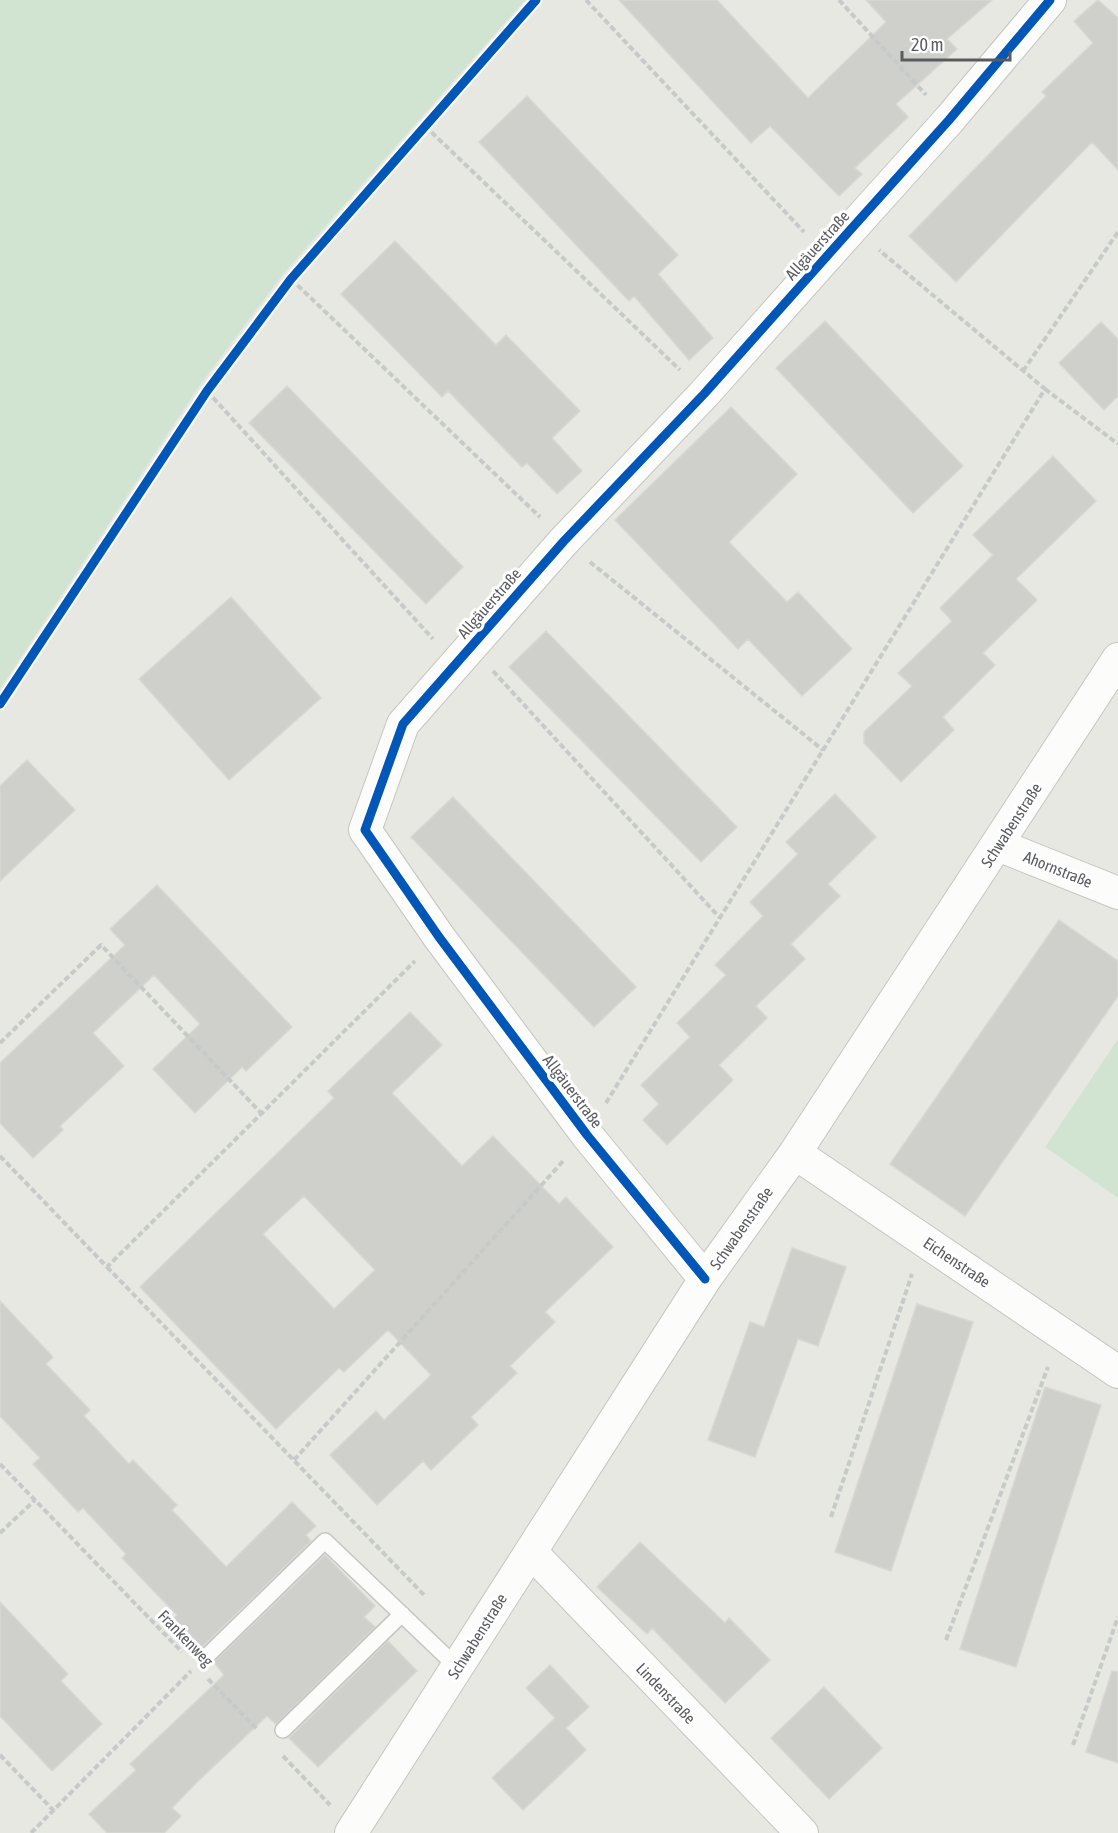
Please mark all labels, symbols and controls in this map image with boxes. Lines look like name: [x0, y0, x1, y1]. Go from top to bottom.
scale bar: [902, 24, 1010, 62]
text: 20 m: [911, 34, 943, 55]
street label: Allgäuerstraße: [781, 207, 853, 284]
street label: Allgäuerstraße: [454, 564, 525, 642]
street label: Schwabenstraße: [977, 780, 1045, 870]
street label: Ahornstraße: [1021, 847, 1095, 891]
street label: Allgäuerstraße: [539, 1051, 606, 1132]
street label: Schwabenstraße: [706, 1183, 776, 1273]
street label: Eichenstraße: [920, 1233, 994, 1291]
street label: Schwabenstraße: [444, 1590, 510, 1682]
street label: Frankenweg: [154, 1606, 217, 1671]
street label: Lindenstraße: [633, 1659, 699, 1727]

